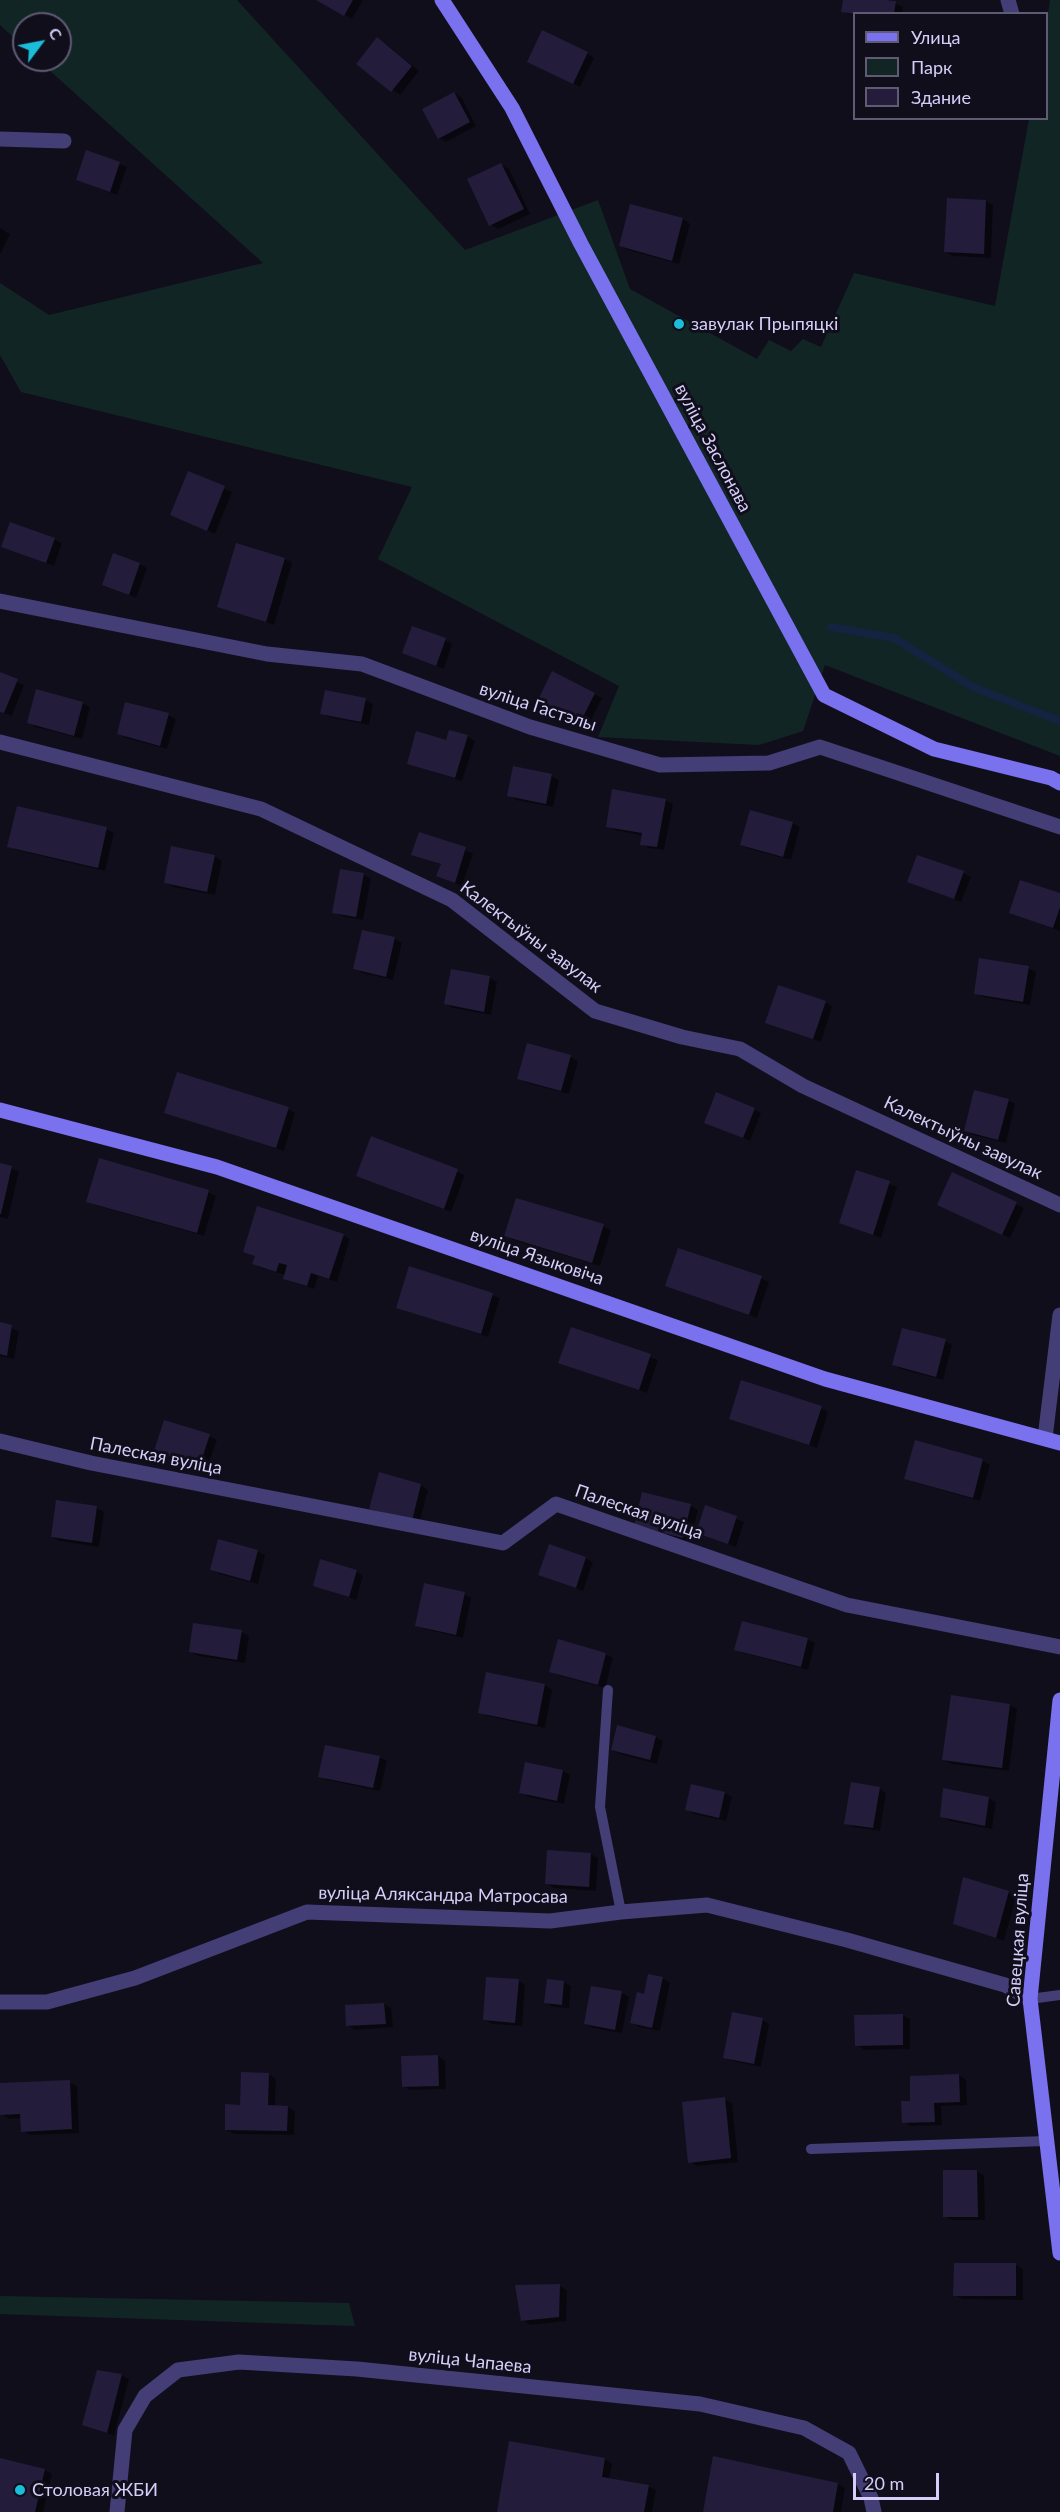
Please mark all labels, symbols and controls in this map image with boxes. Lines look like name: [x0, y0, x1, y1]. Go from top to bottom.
north arrow: [12, 12, 72, 72]
legend: [853, 12, 1048, 120]
text: С: [45, 24, 67, 43]
text: Улица: [911, 26, 961, 48]
text: Парк: [911, 56, 952, 78]
text: Здание: [911, 86, 971, 108]
place label: завулак Прыпяцкі: [691, 313, 838, 335]
marker: завулак Прыпяцкі: [672, 317, 686, 331]
street label: вуліца Заслонава: [670, 380, 756, 516]
street label: вуліца Гастэлы: [477, 678, 599, 736]
street label: Калектыўны завулак: [456, 877, 606, 997]
street label: Калектыўны завулак: [880, 1092, 1046, 1184]
street label: вуліца Языковіча: [467, 1224, 607, 1290]
street label: Палеская вуліца: [88, 1433, 224, 1479]
street label: Палеская вуліца: [572, 1480, 706, 1544]
street label: Савецкая вуліца: [1003, 1872, 1033, 2008]
street label: вуліца Аляксандра Матросава: [318, 1882, 568, 1908]
street label: вуліца Чапаева: [407, 2344, 533, 2378]
scale bar: [856, 2461, 942, 2499]
text: 20 m: [864, 2472, 904, 2494]
place label: Столовая ЖБИ: [32, 2479, 158, 2501]
marker: Столовая ЖБИ: [13, 2483, 27, 2497]

